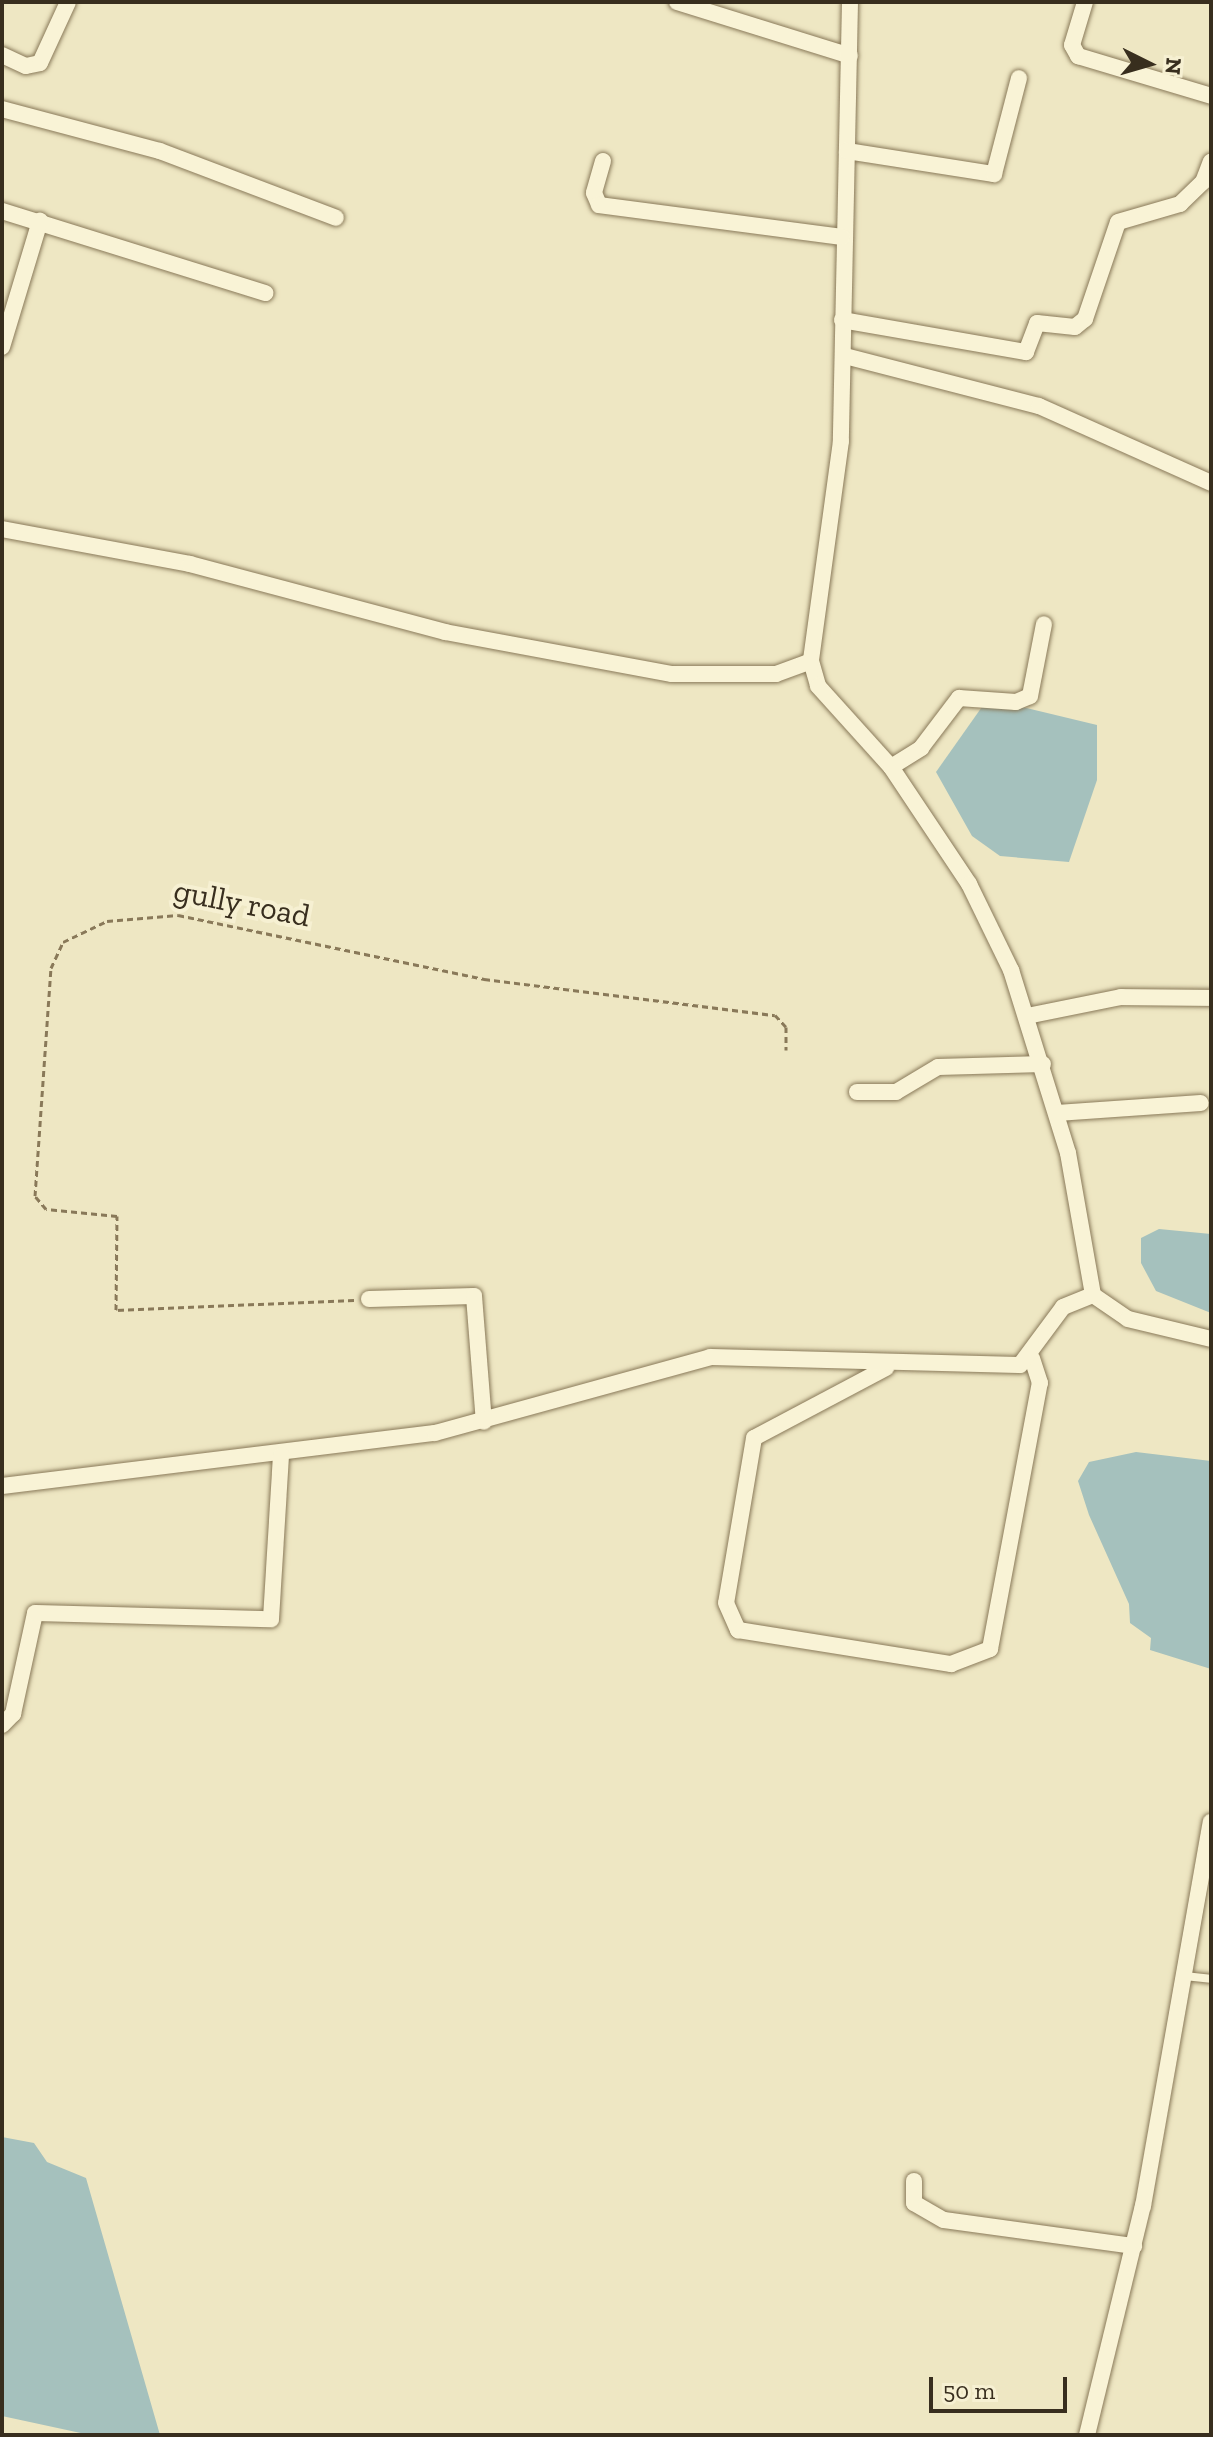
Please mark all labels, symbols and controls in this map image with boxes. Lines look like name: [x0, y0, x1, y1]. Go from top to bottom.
north arrow: [1109, 24, 1189, 104]
text: N: [1159, 57, 1188, 76]
street label: gully road: [170, 871, 314, 935]
scale bar: [933, 2361, 1071, 2411]
text: 50 m: [943, 2376, 995, 2405]

